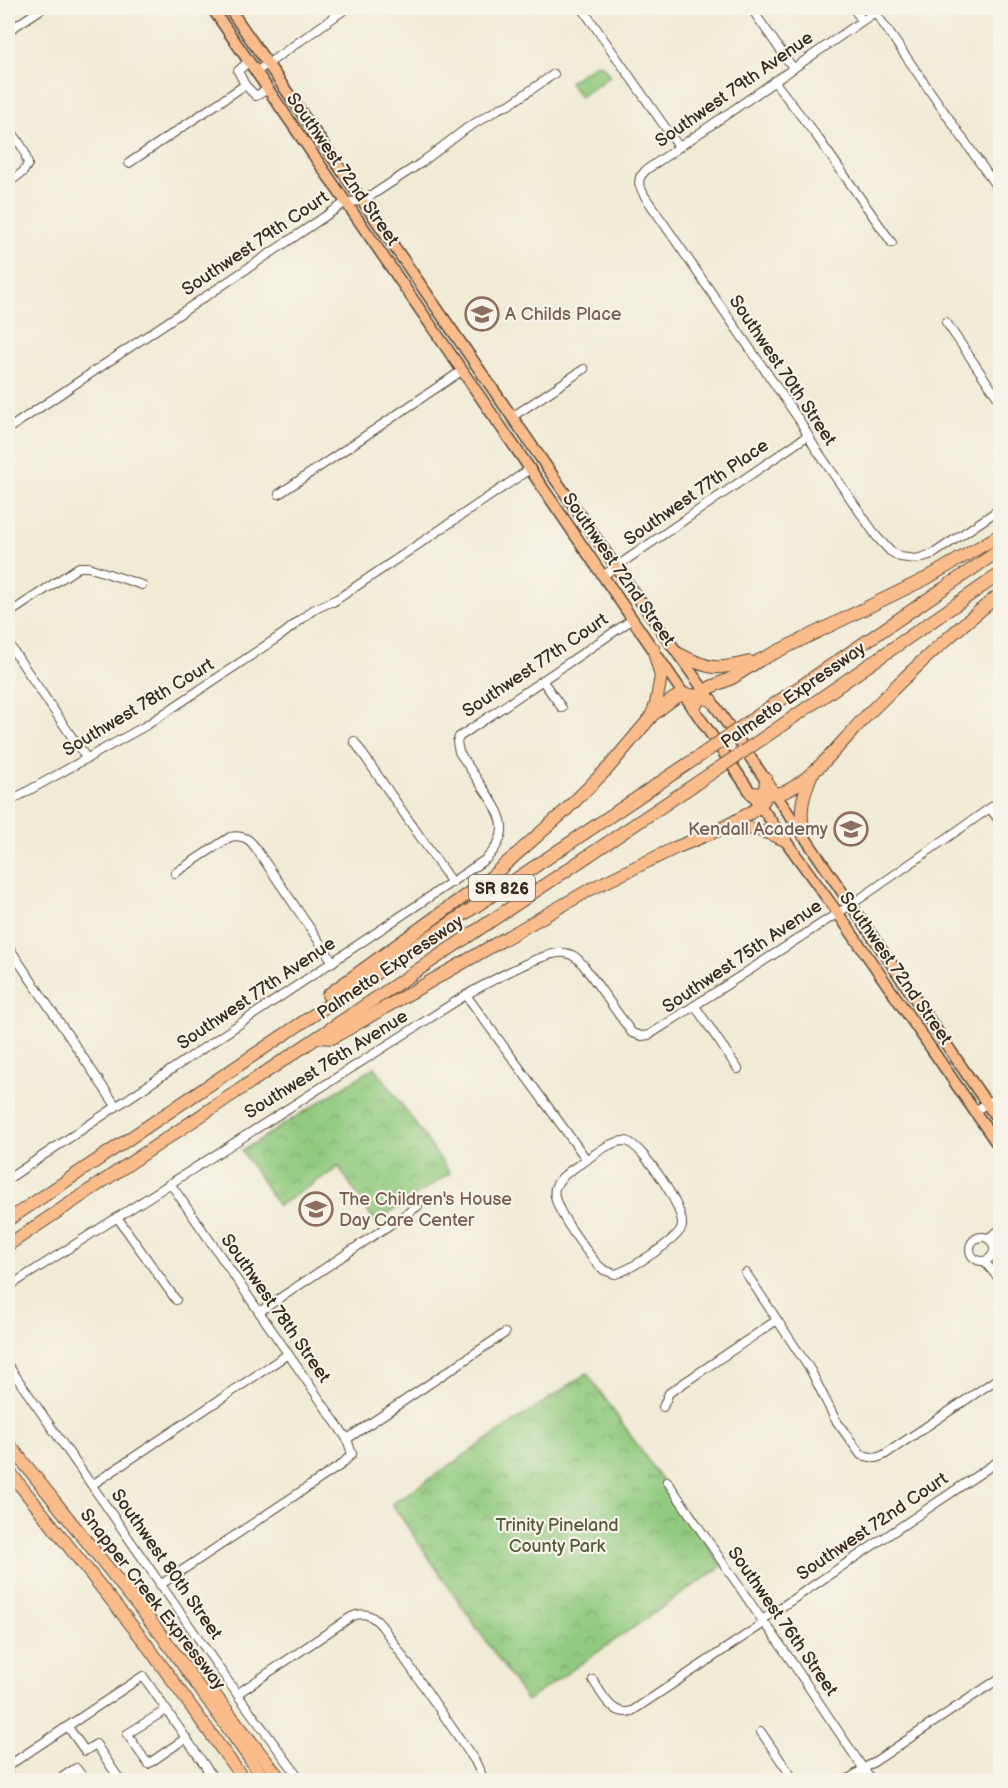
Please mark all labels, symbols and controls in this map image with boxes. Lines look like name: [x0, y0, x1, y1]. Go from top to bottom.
street label: Southwest 79th Avenue: [651, 27, 817, 152]
street label: Southwest 72nd Street: [282, 89, 404, 250]
street label: Southwest 79th Court: [178, 186, 333, 300]
street label: Southwest 70th Street: [725, 291, 841, 450]
school or university icon: A Childs Place: [464, 296, 500, 332]
place label: A Childs Place: [505, 304, 622, 325]
street label: Southwest 77th Place: [620, 434, 773, 550]
street label: Southwest 72nd Street: [558, 489, 680, 650]
street label: Southwest 77th Court: [459, 609, 612, 722]
street label: Palmetto Expressway: [717, 637, 870, 753]
street label: Southwest 78th Court: [59, 654, 218, 761]
school or university icon: Kendall Academy: [833, 811, 869, 847]
place label: Kendall Academy: [688, 819, 829, 840]
road number: SR 826: [469, 875, 535, 901]
street label: Southwest 72nd Street: [835, 888, 957, 1049]
street label: Southwest 75th Avenue: [659, 895, 826, 1018]
street label: Palmetto Expressway: [313, 910, 468, 1024]
street label: Southwest 77th Avenue: [173, 932, 340, 1054]
street label: Southwest 76th Avenue: [241, 1005, 412, 1123]
place label: The Children's House Day Care Center: [339, 1189, 512, 1231]
school or university icon: The Children's House Day Care Center: [298, 1191, 334, 1227]
street label: Southwest 78th Street: [216, 1230, 335, 1387]
street label: Southwest 72nd Court: [793, 1468, 952, 1585]
street label: Southwest 80th Street: [107, 1485, 227, 1644]
street label: Snapper Creek Expressway: [75, 1505, 230, 1695]
park label: Trinity Pineland County Park: [495, 1515, 619, 1557]
street label: Southwest 76th Street: [723, 1543, 842, 1700]

